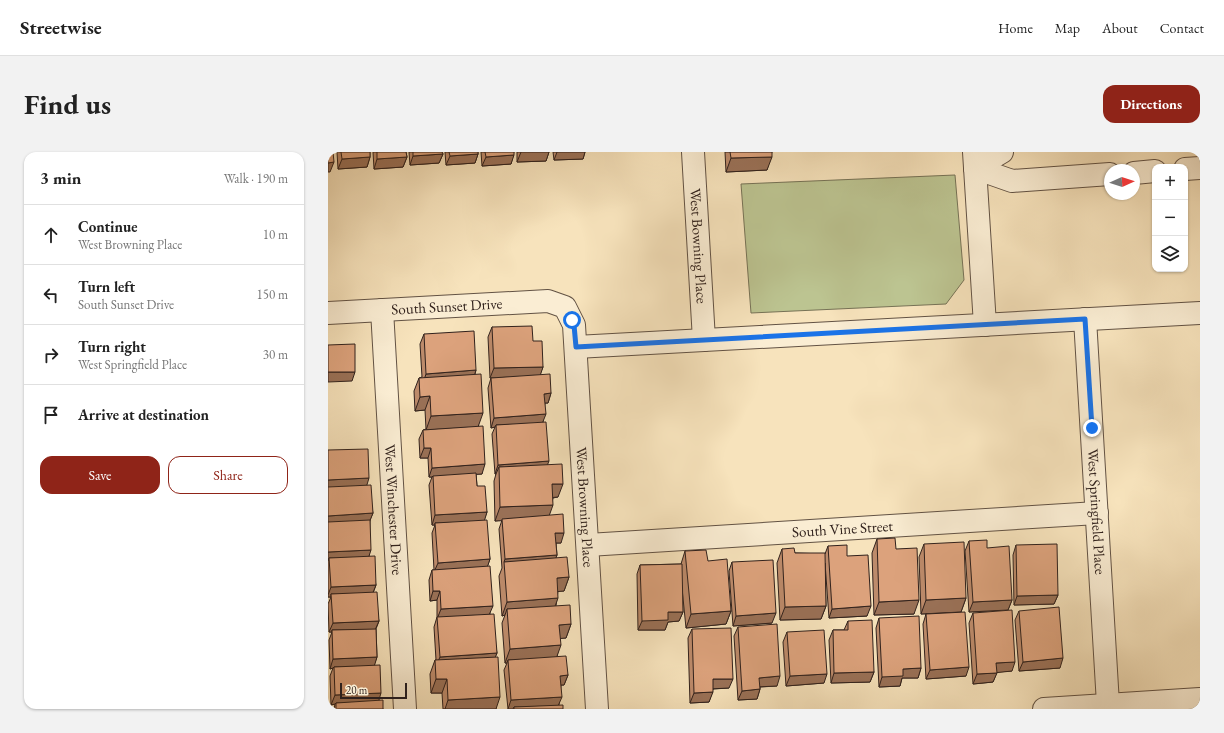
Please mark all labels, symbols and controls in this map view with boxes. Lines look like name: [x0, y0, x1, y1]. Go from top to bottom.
text: Streetwise: [20, 15, 102, 40]
text: Home: [998, 19, 1033, 37]
text: Map: [1055, 19, 1080, 37]
text: About: [1102, 19, 1138, 37]
text: Contact: [1160, 19, 1204, 37]
button: Directions: [1103, 85, 1200, 123]
text: Find us: [24, 86, 111, 122]
north arrow: [1104, 164, 1140, 200]
map controls: [1152, 164, 1188, 272]
button: +: [1152, 164, 1188, 200]
text: 3 min: [40, 167, 81, 189]
text: Walk · 190 m: [224, 170, 288, 187]
street label: West Bowning Place: [686, 188, 712, 304]
button: −: [1152, 200, 1188, 236]
text: Continue: [78, 217, 138, 236]
icon: ahead: [40, 224, 62, 246]
text: 10 m: [263, 226, 288, 243]
text: West Browning Place: [78, 236, 182, 253]
button: layers: [1152, 236, 1188, 272]
text: Turn left: [78, 277, 135, 296]
icon: left: [40, 284, 62, 306]
text: 150 m: [257, 286, 288, 303]
street label: South Sunset Drive: [391, 293, 503, 319]
text: South Sunset Drive: [78, 296, 174, 313]
route start: [563, 311, 581, 329]
text: Turn right: [78, 337, 146, 356]
icon: right: [40, 344, 62, 366]
text: 30 m: [263, 346, 288, 363]
text: West Springfield Place: [78, 356, 187, 373]
icon: arrive: [40, 404, 62, 426]
text: Arrive at destination: [78, 405, 209, 424]
route end: [1083, 419, 1101, 437]
street label: West Winchester Drive: [381, 444, 407, 576]
street label: West Browning Place: [572, 446, 599, 568]
street label: West Springfield Place: [1084, 448, 1110, 575]
button: Save: [40, 456, 160, 494]
button: Share: [168, 456, 288, 494]
street label: South Vine Street: [791, 516, 894, 541]
scale bar: [340, 681, 407, 700]
text: 20 m: [346, 683, 367, 697]

